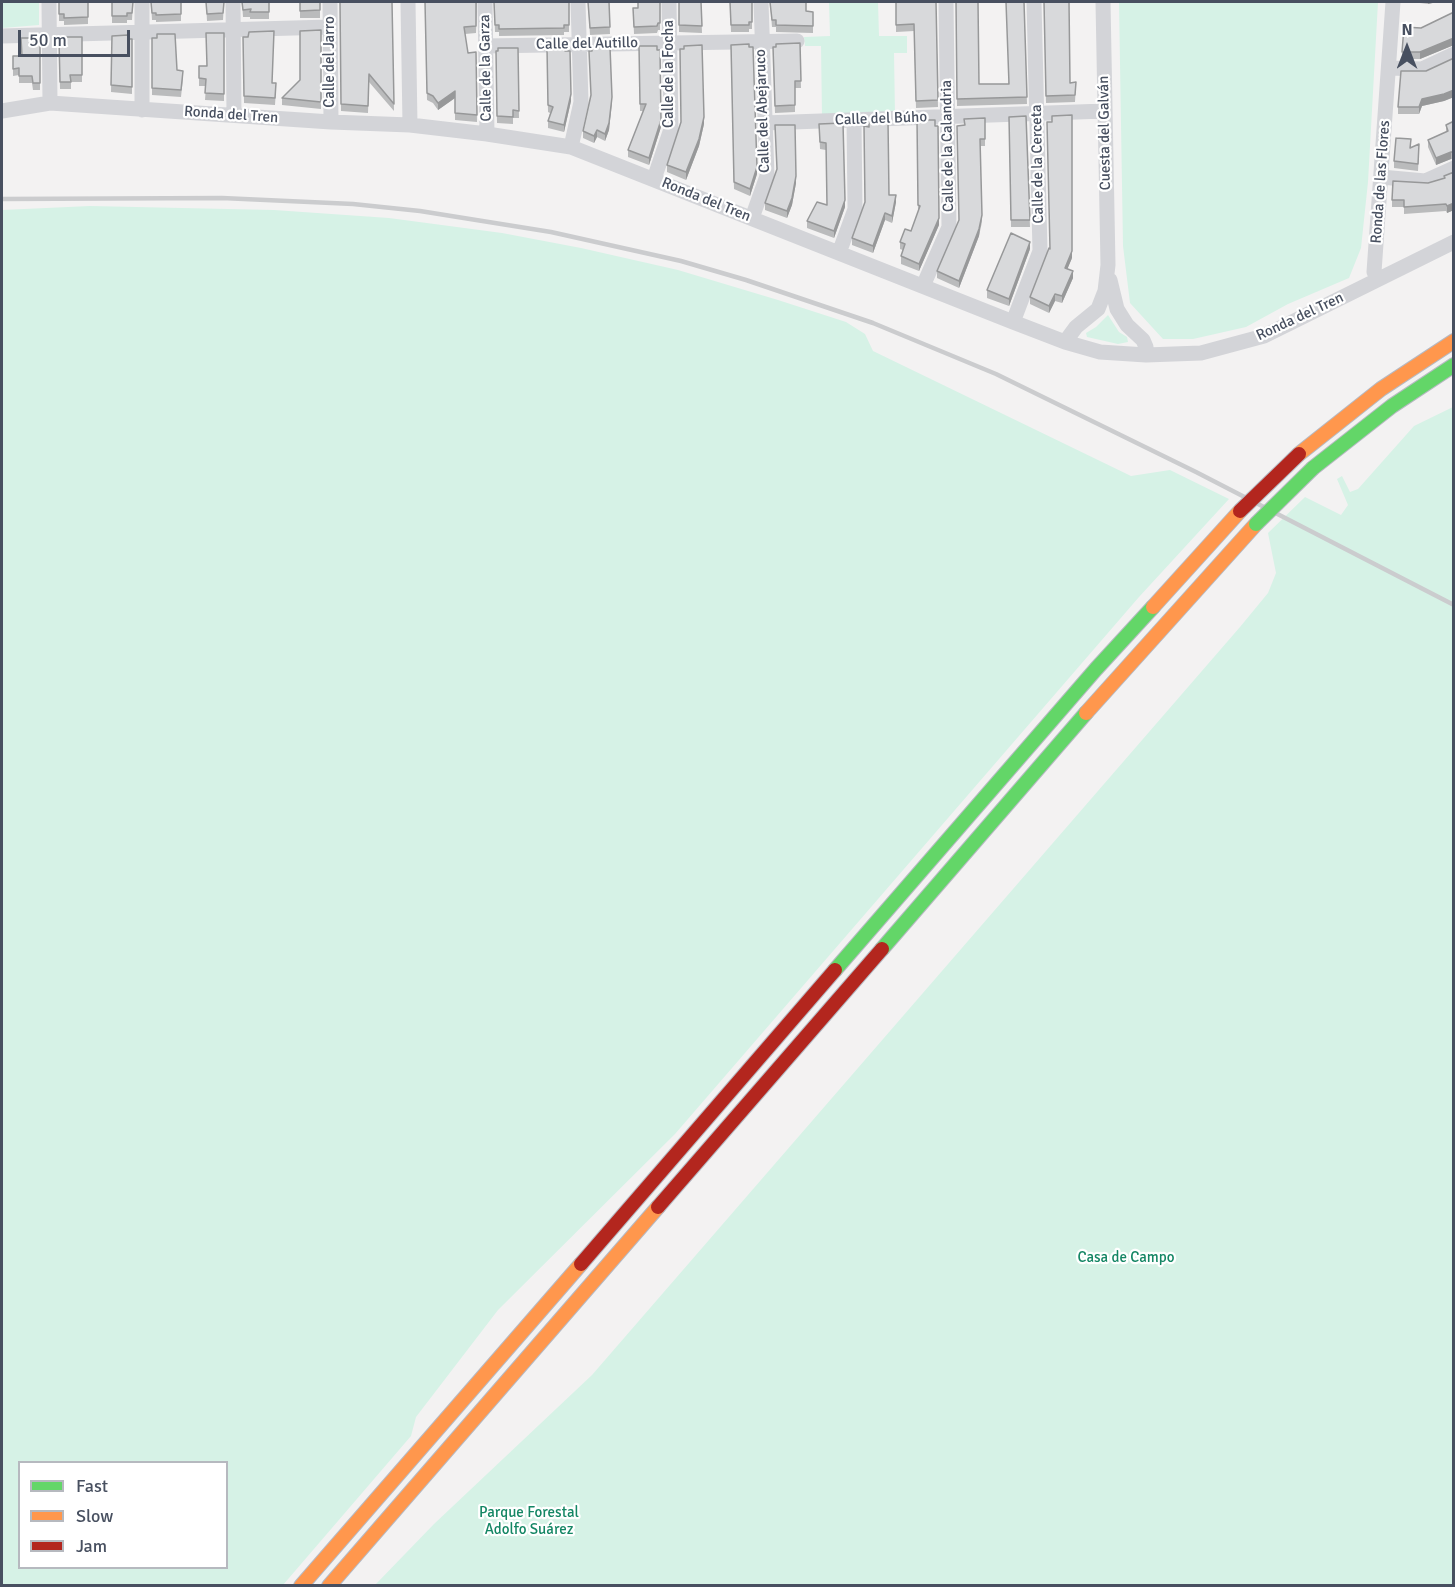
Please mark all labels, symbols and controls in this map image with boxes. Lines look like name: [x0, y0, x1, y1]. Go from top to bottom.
street label: Calle de la Garza: [476, 14, 496, 122]
street label: Calle del Jarro: [321, 16, 339, 108]
scale bar: [21, 18, 134, 56]
north arrow: [1377, 18, 1437, 78]
street label: Calle de la Focha: [660, 20, 678, 128]
text: N: [1401, 20, 1413, 40]
text: 50 m: [29, 29, 67, 51]
street label: Calle del Autillo: [536, 34, 638, 54]
street label: Calle del Abejaruco: [752, 49, 774, 173]
street label: Cuesta del Galván: [1095, 76, 1115, 190]
street label: Calle de la Calandria: [938, 80, 958, 212]
street label: Ronda del Tren: [183, 103, 279, 127]
street label: Calle de la Cerceta: [1028, 104, 1048, 224]
street label: Calle del Búho: [835, 108, 927, 130]
street label: Ronda de las Flores: [1368, 120, 1394, 244]
street label: Ronda del Tren: [659, 174, 753, 226]
street label: Ronda del Tren: [1253, 289, 1347, 345]
park label: Casa de Campo: [1077, 1249, 1175, 1267]
legend: [18, 1461, 228, 1569]
text: Fast: [76, 1475, 108, 1497]
park label: Parque Forestal Adolfo Suárez: [479, 1504, 579, 1539]
text: Slow: [76, 1505, 113, 1527]
text: Jam: [76, 1535, 107, 1557]

